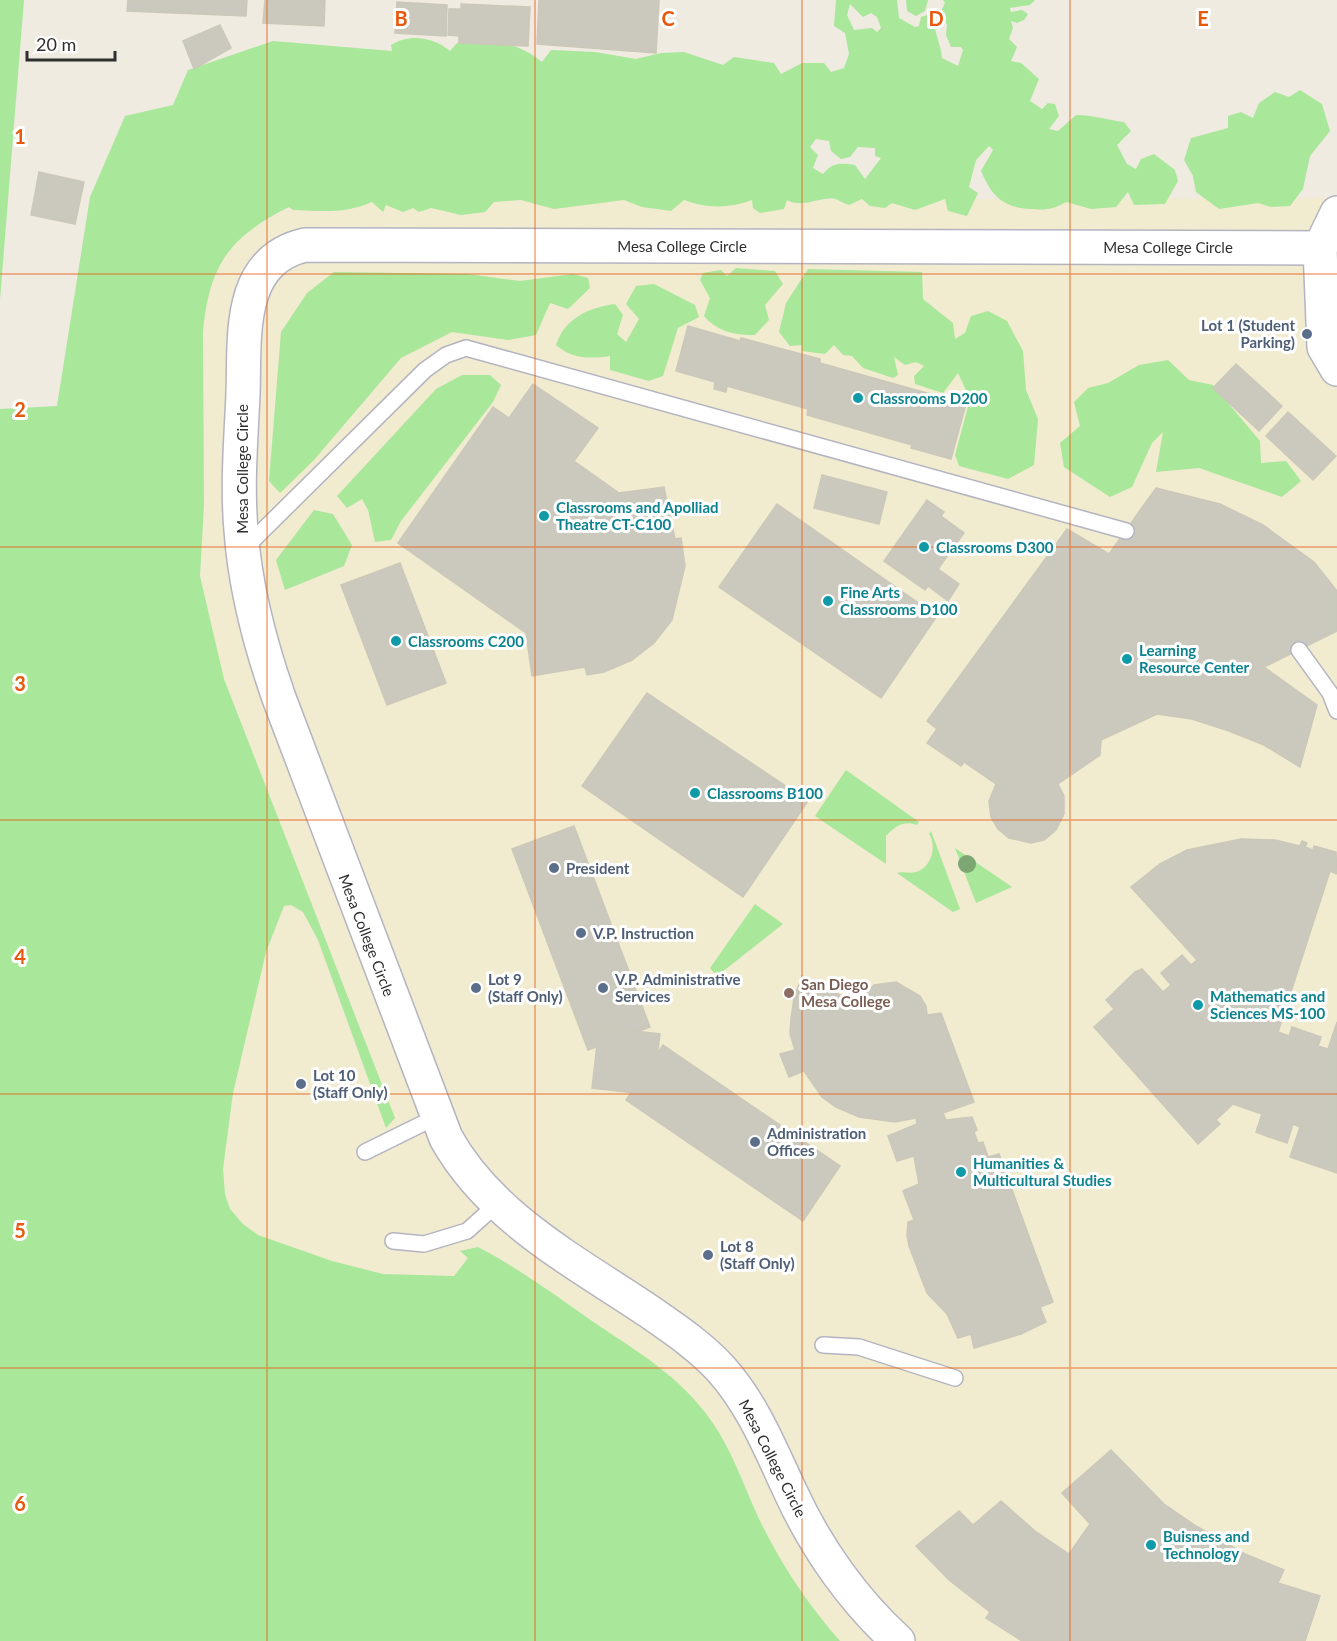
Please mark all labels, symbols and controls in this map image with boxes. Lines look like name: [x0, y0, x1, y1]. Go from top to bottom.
text: B: [394, 6, 408, 30]
text: C: [661, 6, 675, 30]
text: D: [928, 6, 944, 30]
text: E: [1197, 6, 1209, 30]
scale bar: [27, 24, 116, 62]
text: 20 m: [36, 33, 76, 55]
text: 1: [14, 124, 26, 148]
street label: Mesa College Circle: [617, 237, 747, 255]
street label: Mesa College Circle: [1103, 238, 1233, 256]
place label: Lot 1 (Student Parking): [1201, 316, 1295, 351]
marker: Lot 1 (Student Parking): [1300, 327, 1314, 341]
place label: Classrooms D200: [870, 389, 988, 407]
marker: Classrooms D200: [851, 391, 865, 405]
text: 2: [14, 397, 26, 421]
street label: Mesa College Circle: [233, 404, 251, 534]
place label: Classrooms and Apolliad Theatre CT-C100: [556, 498, 719, 533]
marker: Classrooms and Apolliad Theatre CT-C100: [537, 509, 551, 523]
place label: Classrooms D300: [936, 538, 1054, 556]
marker: Classrooms D300: [917, 540, 931, 554]
place label: Fine Arts Classrooms D100: [840, 583, 958, 618]
marker: Fine Arts Classrooms D100: [821, 594, 835, 608]
place label: Classrooms C200: [408, 632, 524, 650]
marker: Classrooms C200: [389, 634, 403, 648]
place label: Learning Resource Center: [1139, 641, 1250, 676]
marker: Learning Resource Center: [1120, 652, 1134, 666]
text: 3: [14, 671, 26, 695]
place label: Classrooms B100: [707, 784, 823, 802]
marker: Classrooms B100: [688, 786, 702, 800]
place label: President: [566, 859, 630, 877]
marker: President: [547, 861, 561, 875]
street label: Mesa College Circle: [335, 871, 399, 999]
place label: V.P. Instruction: [592, 924, 694, 942]
marker: V.P. Instruction: [574, 926, 588, 940]
text: 4: [14, 944, 26, 968]
place label: Lot 9 (Staff Only): [488, 970, 563, 1005]
place label: V.P. Administrative Services: [614, 970, 740, 1005]
place label: San Diego Mesa College: [801, 975, 890, 1010]
marker: Lot 9 (Staff Only): [469, 981, 483, 995]
marker: V.P. Administrative Services: [596, 981, 610, 995]
marker: San Diego Mesa College: [782, 986, 796, 1000]
place label: Mathematics and Sciences MS-100: [1210, 987, 1325, 1022]
marker: Mathematics and Sciences MS-100: [1191, 998, 1205, 1012]
place label: Lot 10 (Staff Only): [313, 1066, 388, 1101]
marker: Lot 10 (Staff Only): [294, 1077, 308, 1091]
place label: Administration Offices: [766, 1124, 866, 1159]
marker: Administration Offices: [748, 1135, 762, 1149]
place label: Humanities & Multicultural Studies: [973, 1154, 1112, 1189]
marker: Humanities & Multicultural Studies: [954, 1165, 968, 1179]
text: 5: [14, 1218, 26, 1242]
place label: Lot 8 (Staff Only): [720, 1237, 795, 1272]
marker: Lot 8 (Staff Only): [701, 1248, 715, 1262]
street label: Mesa College Circle: [736, 1396, 810, 1520]
text: 6: [14, 1491, 26, 1515]
place label: Buisness and Technology: [1163, 1527, 1250, 1562]
marker: Buisness and Technology: [1144, 1538, 1158, 1552]

